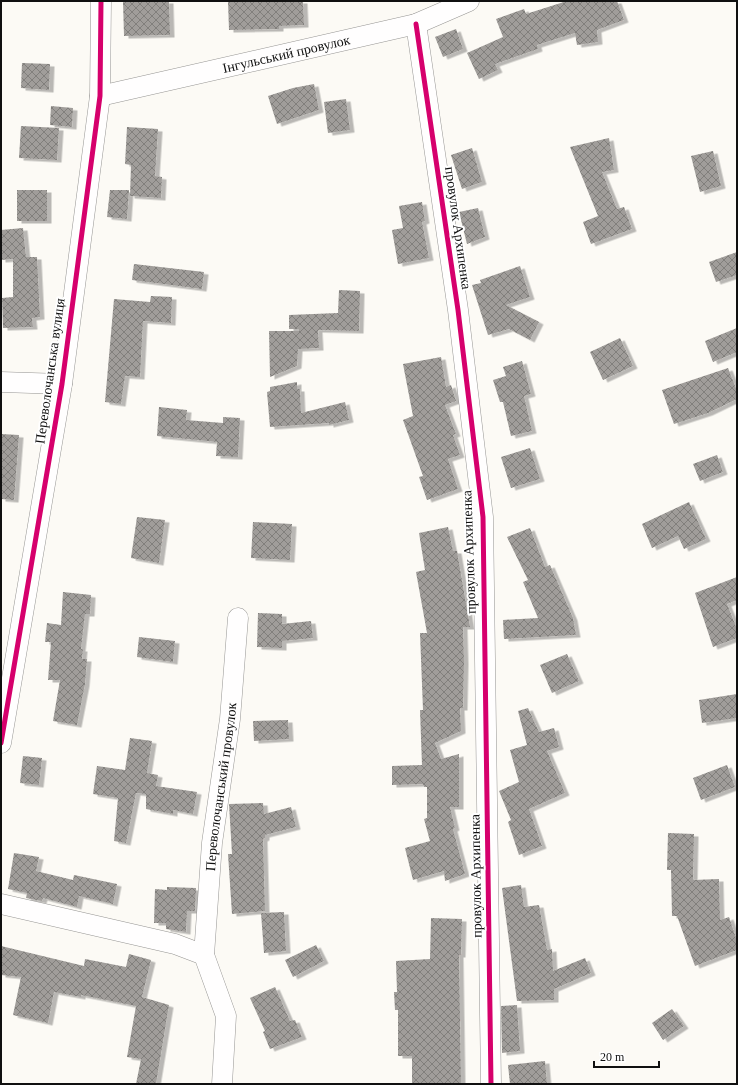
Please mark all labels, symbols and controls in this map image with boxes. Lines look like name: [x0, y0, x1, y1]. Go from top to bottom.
street label: Інгульський провулок: [221, 32, 352, 75]
street label: провулок Архипенка: [442, 166, 474, 291]
street label: Переволочанська вулиця: [32, 297, 68, 445]
street label: провулок Архипенка: [459, 489, 479, 614]
street label: Переволочанський провулок: [203, 702, 239, 872]
street label: провулок Архипенка: [467, 813, 485, 938]
scale bar: [594, 1043, 659, 1069]
text: 20 m: [600, 1050, 625, 1064]

